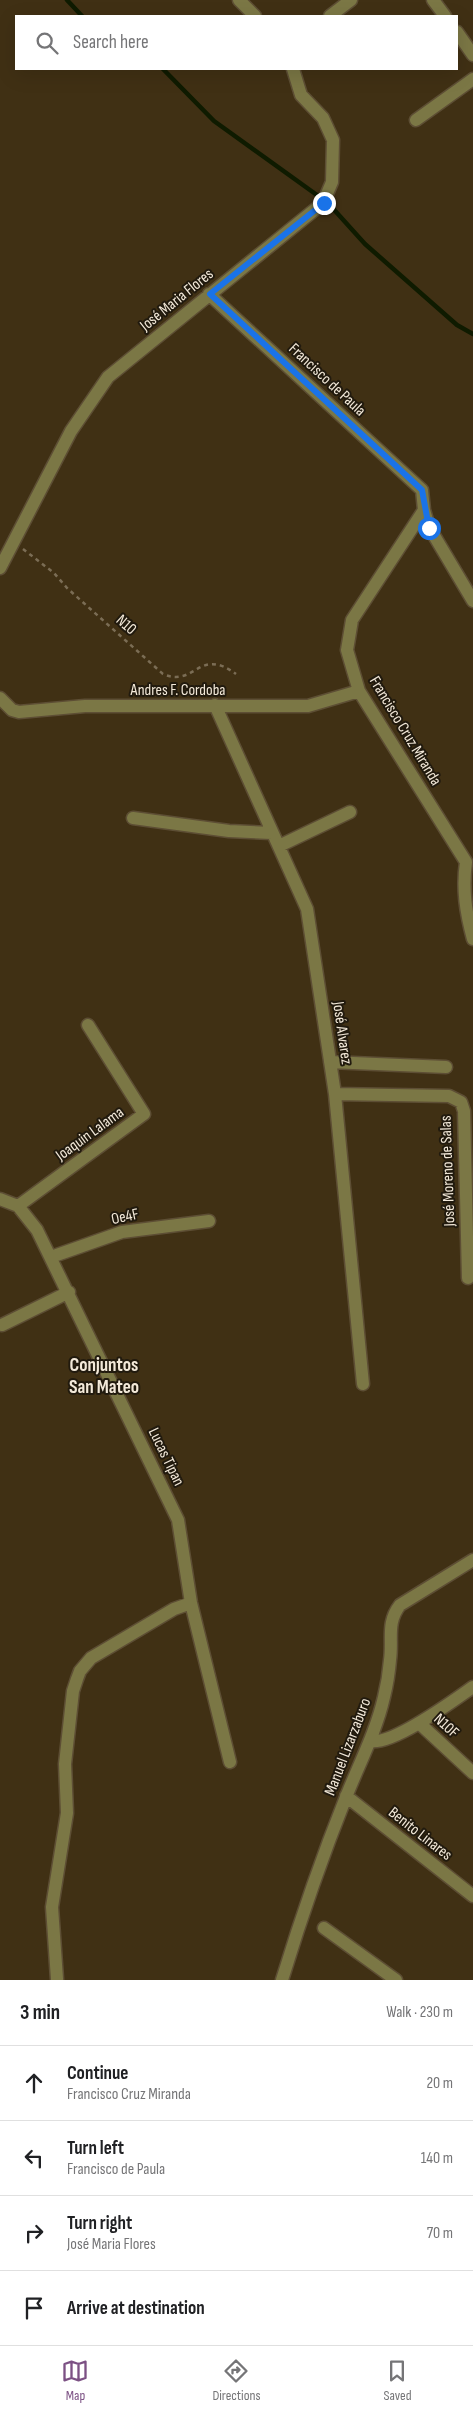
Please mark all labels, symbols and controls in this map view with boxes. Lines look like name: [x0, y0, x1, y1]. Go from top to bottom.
search box: [15, 15, 458, 70]
icon: search: [33, 29, 61, 57]
text: Search here: [73, 31, 149, 54]
route end: [313, 192, 336, 215]
street label: José Maria Flores: [136, 265, 218, 336]
street label: Francisco de Paula: [285, 340, 369, 420]
route start: [418, 517, 441, 540]
street label: N10: [112, 611, 140, 639]
street label: Francisco Cruz Miranda: [365, 673, 445, 789]
street label: Andres F. Cordoba: [130, 681, 225, 700]
street label: José Alvarez: [328, 999, 356, 1066]
street label: Joaquin Lalama: [51, 1103, 128, 1166]
street label: José Moreno de Salas: [437, 1115, 459, 1228]
street label: Oe4F: [110, 1205, 140, 1229]
district label: Conjuntos San Mateo: [69, 1354, 139, 1399]
street label: Lucas Tipan: [144, 1425, 188, 1489]
street label: Manuel Lizarzaburo: [321, 1696, 375, 1798]
street label: N10F: [430, 1710, 462, 1742]
street label: Benito Linares: [384, 1803, 456, 1865]
text: 3 min: [20, 2000, 60, 2025]
text: Walk · 230 m: [386, 2003, 453, 2022]
text: Continue: [67, 2062, 128, 2085]
icon: ahead: [20, 2069, 48, 2097]
text: 20 m: [426, 2074, 453, 2093]
text: Francisco Cruz Miranda: [67, 2085, 191, 2104]
text: Turn left: [67, 2137, 124, 2160]
icon: left: [20, 2144, 48, 2172]
text: 140 m: [421, 2149, 453, 2168]
text: Francisco de Paula: [67, 2160, 165, 2179]
text: Turn right: [67, 2212, 132, 2235]
icon: right: [20, 2219, 48, 2247]
text: 70 m: [427, 2224, 453, 2243]
text: José Maria Flores: [67, 2235, 156, 2254]
icon: arrive: [20, 2294, 48, 2322]
text: Arrive at destination: [67, 2297, 205, 2320]
tab: Map: [61, 2357, 89, 2404]
tab: Directions: [212, 2357, 261, 2404]
tab: Saved: [383, 2357, 412, 2404]

